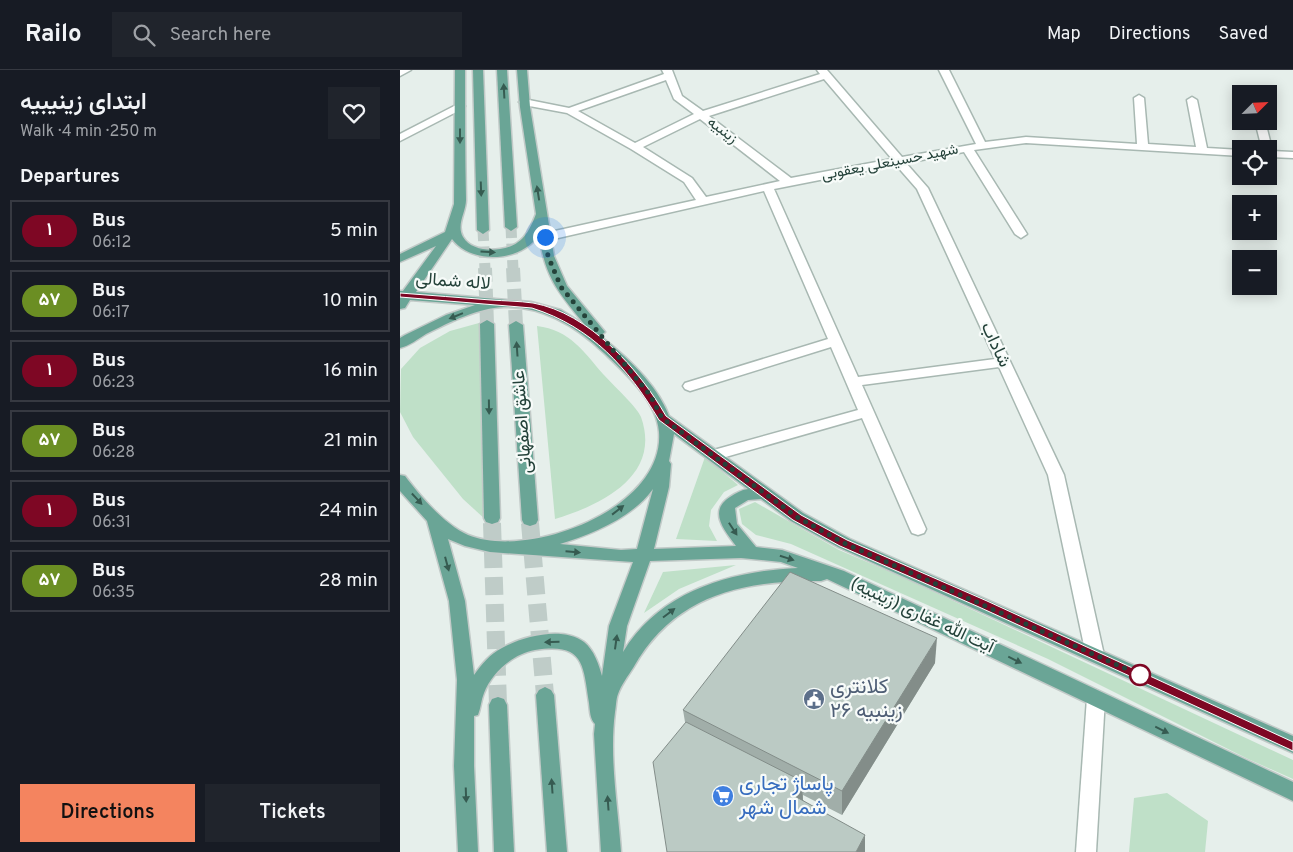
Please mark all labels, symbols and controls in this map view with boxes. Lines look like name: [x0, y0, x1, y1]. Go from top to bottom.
search box: [112, 12, 462, 57]
text: Railo: [25, 20, 82, 50]
icon: search: [130, 21, 158, 49]
text: Search here: [170, 23, 271, 47]
text: Map: [1047, 23, 1081, 46]
text: Directions: [1109, 23, 1191, 46]
text: Saved: [1219, 23, 1268, 46]
one-way arrow: [499, 83, 507, 99]
north arrow: [1232, 85, 1278, 130]
map controls: [1232, 85, 1277, 295]
button: heart: [328, 87, 380, 139]
text: ابتدای زینیبیه: [20, 88, 147, 118]
street label: زینبیه: [703, 113, 741, 149]
text: Walk · 4 min · 250 m: [20, 122, 157, 142]
one-way arrow: [456, 128, 464, 144]
street label: شهید حسینعلی یعقوبی: [820, 140, 960, 186]
button: locate: [1232, 140, 1277, 185]
text: Departures: [20, 165, 120, 189]
one-way arrow: [478, 181, 486, 197]
one-way arrow: [534, 185, 542, 201]
button: +: [1232, 195, 1277, 240]
text: Bus: [92, 209, 126, 233]
text: ۱: [47, 219, 52, 242]
text: 5 min: [330, 219, 378, 243]
your location: [533, 225, 558, 250]
text: 06:12: [92, 233, 131, 253]
one-way arrow: [481, 249, 497, 257]
button: −: [1232, 250, 1277, 295]
street label: لاله شمالی: [415, 268, 491, 296]
text: Bus: [92, 279, 126, 303]
text: ۵۷: [39, 289, 60, 312]
text: 10 min: [323, 289, 378, 313]
text: 06:17: [92, 303, 130, 323]
one-way arrow: [448, 312, 463, 320]
street label: شاداب: [975, 319, 1015, 371]
one-way arrow: [513, 341, 521, 357]
text: Bus: [92, 349, 126, 373]
text: ۱: [47, 359, 52, 382]
text: 16 min: [323, 359, 378, 383]
street label: عاشق اصفهانی: [508, 370, 538, 474]
text: 06:23: [92, 373, 135, 393]
one-way arrow: [486, 400, 494, 416]
text: Bus: [92, 419, 126, 443]
text: ۵۷: [39, 429, 60, 452]
text: 21 min: [323, 429, 378, 453]
text: 06:28: [92, 443, 135, 463]
text: Bus: [92, 489, 126, 513]
one-way arrow: [411, 492, 423, 504]
text: ۱: [47, 499, 52, 522]
text: 24 min: [319, 499, 378, 523]
one-way arrow: [611, 505, 624, 516]
text: 06:31: [92, 513, 131, 533]
one-way arrow: [729, 522, 738, 536]
one-way arrow: [565, 548, 581, 556]
one-way arrow: [780, 555, 795, 563]
one-way arrow: [443, 557, 451, 572]
text: Bus: [92, 559, 126, 583]
text: ۵۷: [39, 569, 60, 592]
text: 28 min: [319, 569, 378, 593]
street label: آیت الله غفاری (زینبیه): [846, 572, 1000, 660]
text: 06:35: [92, 583, 135, 603]
one-way arrow: [662, 608, 676, 618]
one-way arrow: [612, 634, 620, 650]
one-way arrow: [544, 638, 560, 646]
one-way arrow: [1008, 656, 1022, 664]
unlabelled marker: [1129, 664, 1151, 686]
place label: کلانتری ۲۶ زینبیه: [830, 674, 903, 725]
public building icon: کلانتری ۲۶ زینبیه: [802, 687, 826, 711]
one-way arrow: [1155, 726, 1169, 734]
place label: پاساژ تجاری شمال شهر: [738, 771, 833, 822]
one-way arrow: [547, 778, 555, 794]
button: Directions: [20, 784, 195, 842]
button: Tickets: [205, 784, 380, 842]
supermarket icon: پاساژ تجاری شمال شهر: [711, 784, 735, 808]
one-way arrow: [462, 787, 470, 803]
one-way arrow: [603, 795, 611, 811]

